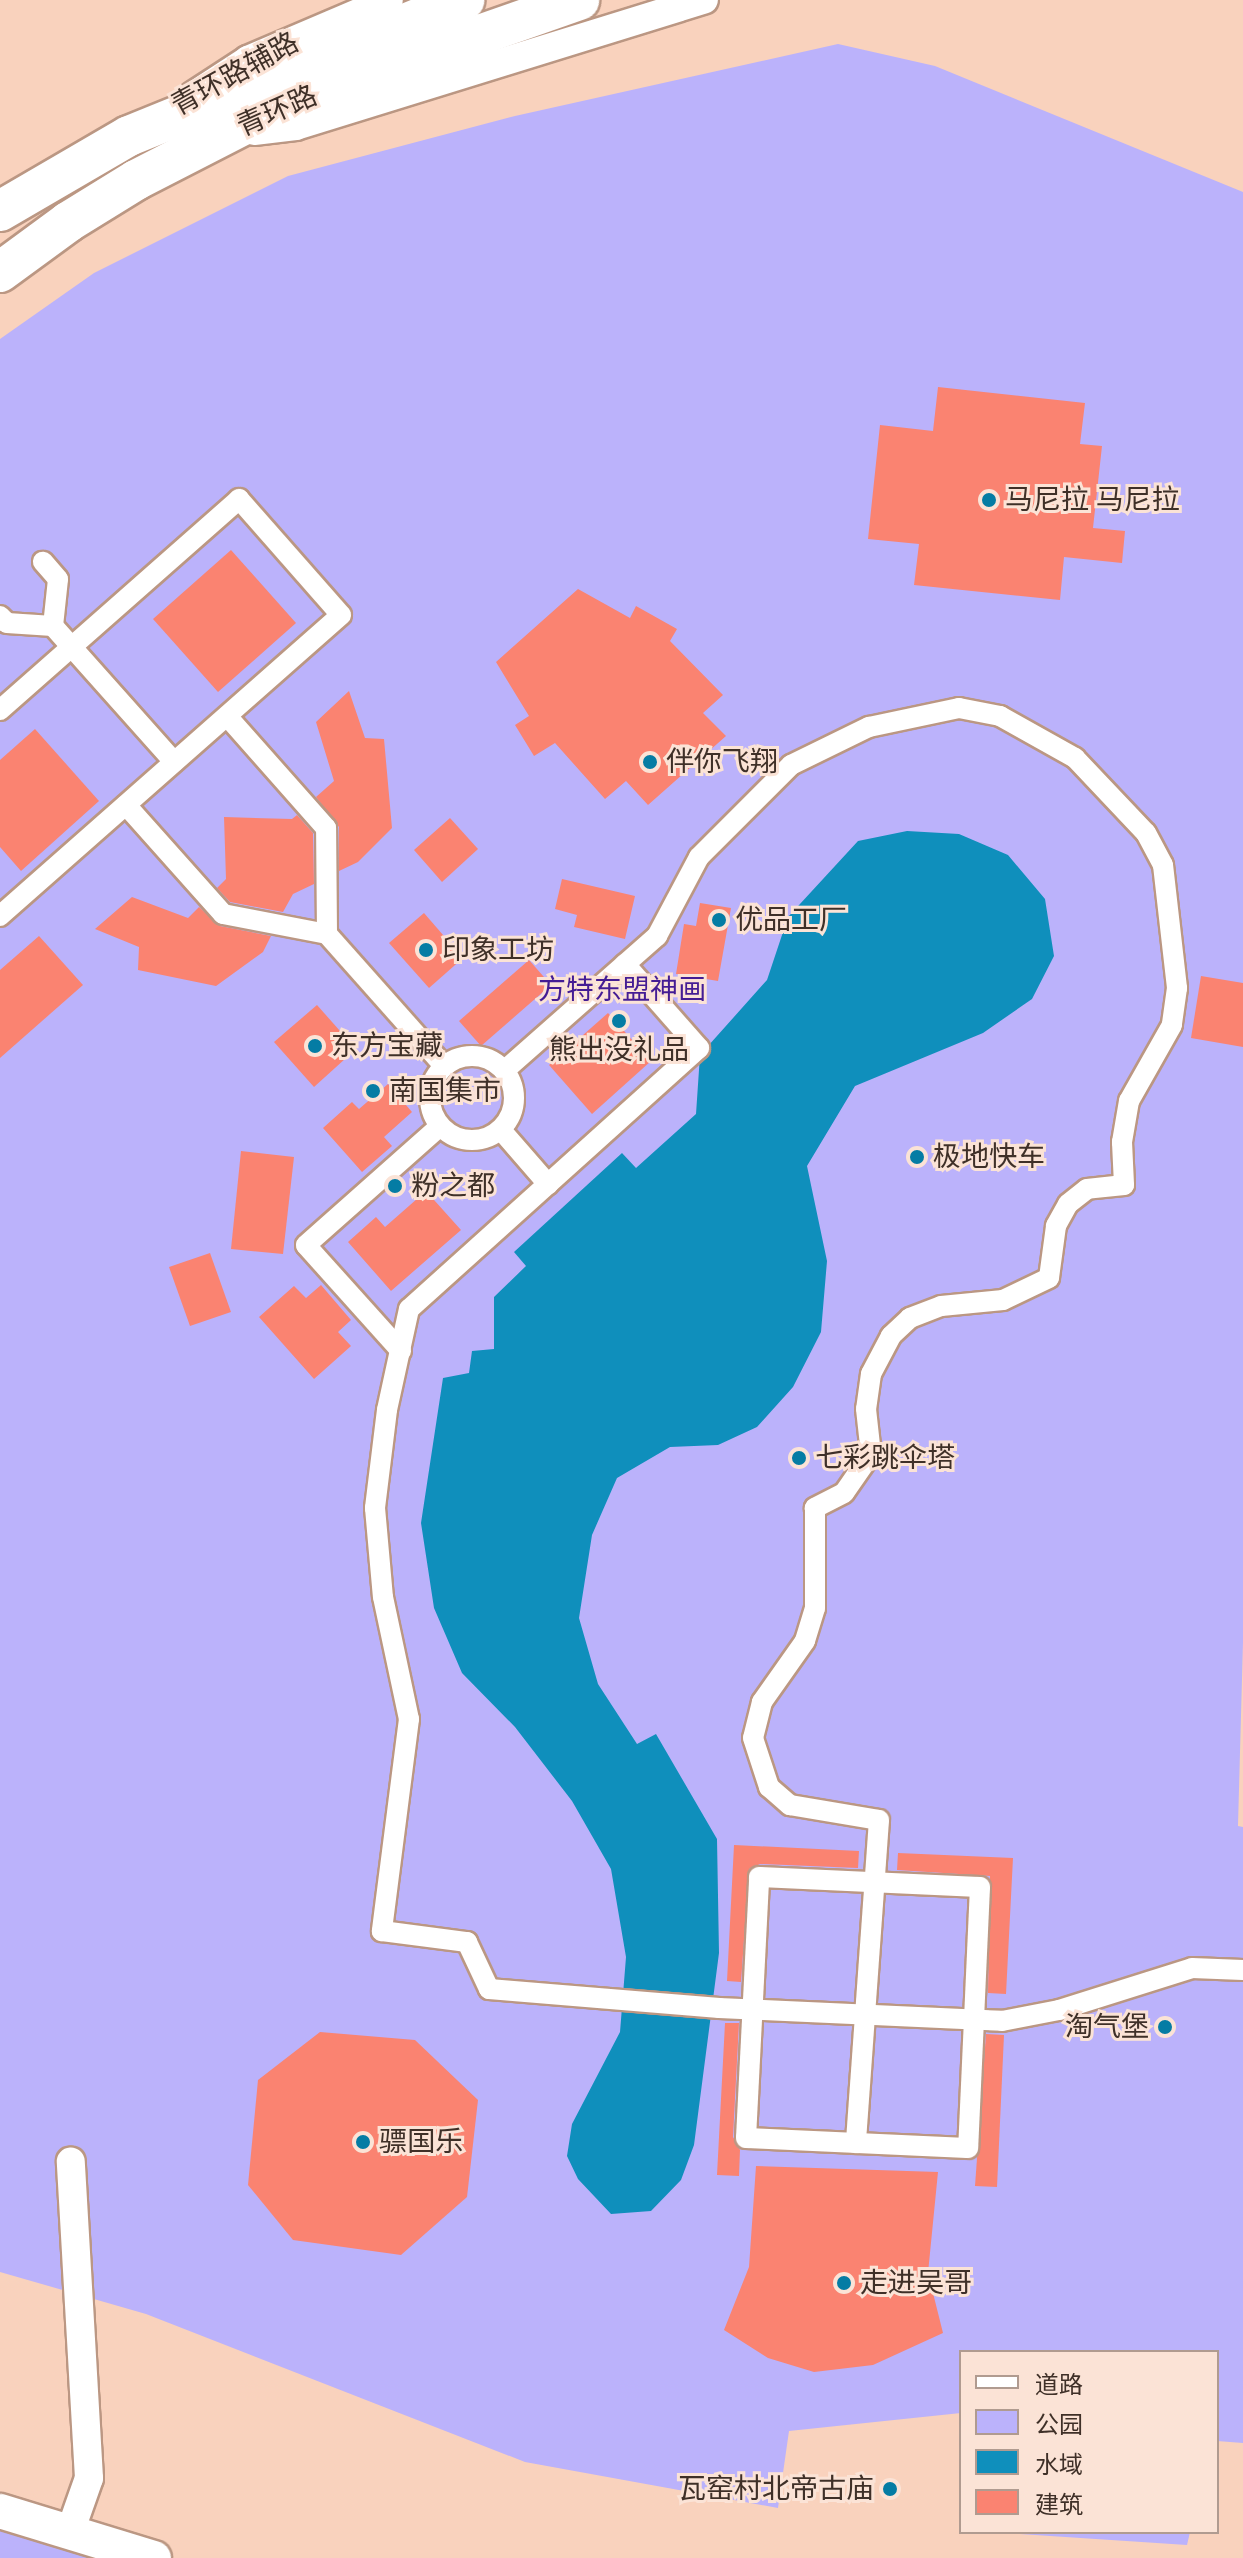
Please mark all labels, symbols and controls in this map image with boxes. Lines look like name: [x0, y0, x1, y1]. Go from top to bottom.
street label: 青环路辅路: [166, 25, 304, 123]
street label: 青环路: [232, 79, 322, 143]
place label: 马尼拉 马尼拉: [1005, 483, 1180, 517]
marker: 马尼拉 马尼拉: [980, 491, 998, 509]
place label: 伴你飞翔: [666, 745, 778, 779]
marker: 伴你飞翔: [641, 753, 659, 771]
place label: 优品工厂: [735, 903, 847, 937]
marker: 优品工厂: [710, 911, 728, 929]
place label: 印象工坊: [442, 933, 554, 967]
marker: 印象工坊: [417, 941, 435, 959]
park label: 方特东盟神画: [538, 973, 706, 1007]
marker: 熊出没礼品: [610, 1012, 628, 1030]
place label: 东方宝藏: [331, 1029, 443, 1063]
place label: 熊出没礼品: [549, 1033, 689, 1067]
marker: 东方宝藏: [306, 1037, 324, 1055]
place label: 南国集市: [389, 1074, 501, 1108]
marker: 南国集市: [364, 1082, 382, 1100]
place label: 极地快车: [933, 1140, 1045, 1174]
marker: 极地快车: [908, 1148, 926, 1166]
place label: 粉之都: [411, 1169, 495, 1203]
marker: 粉之都: [386, 1177, 404, 1195]
place label: 七彩跳伞塔: [815, 1441, 955, 1475]
marker: 七彩跳伞塔: [790, 1449, 808, 1467]
place label: 淘气堡: [1065, 2010, 1149, 2044]
marker: 淘气堡: [1156, 2018, 1174, 2036]
place label: 骠国乐: [379, 2125, 463, 2159]
marker: 骠国乐: [354, 2133, 372, 2151]
place label: 走进吴哥: [860, 2266, 972, 2300]
marker: 走进吴哥: [835, 2274, 853, 2292]
legend: [959, 2350, 1219, 2534]
text: 道路: [1035, 2371, 1083, 2399]
text: 公园: [1035, 2411, 1083, 2439]
text: 水域: [1035, 2451, 1083, 2479]
place label: 瓦窑村北帝古庙: [678, 2472, 874, 2506]
marker: 瓦窑村北帝古庙: [881, 2480, 899, 2498]
text: 建筑: [1035, 2491, 1083, 2519]

